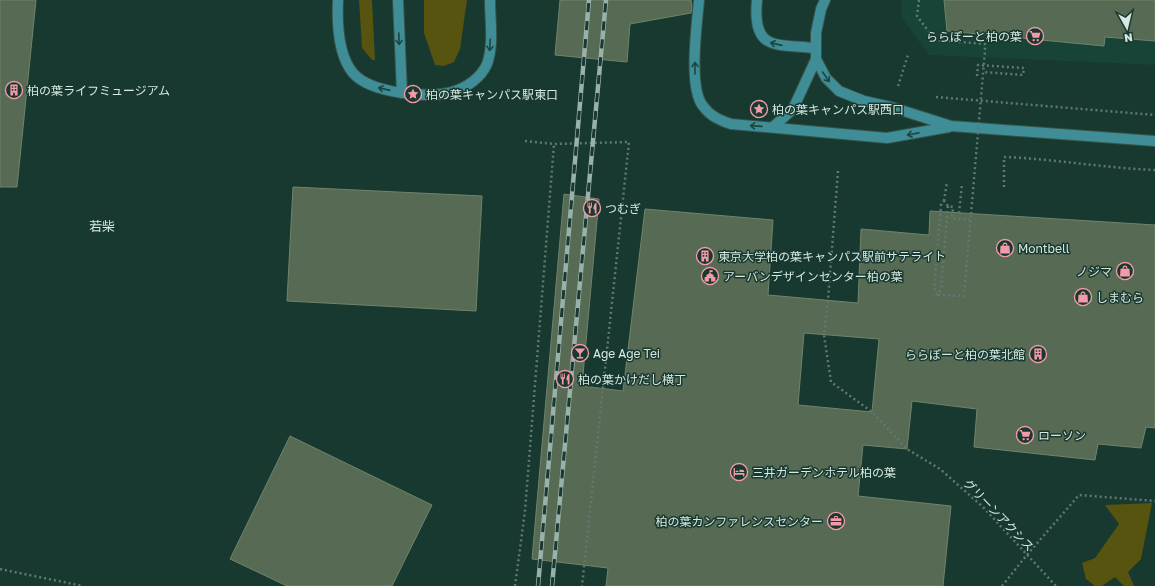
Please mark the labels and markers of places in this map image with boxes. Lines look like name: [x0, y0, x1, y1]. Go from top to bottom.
supermarket icon: ららぽーと柏の葉: [1025, 26, 1045, 46]
place label: ららぽーと柏の葉: [926, 29, 1022, 44]
building icon: 柏の葉ライフミュージアム: [4, 80, 24, 100]
place label: 柏の葉ライフミュージアム: [27, 83, 170, 98]
place icon: 柏の葉キャンパス駅東口: [403, 84, 423, 104]
place label: 柏の葉キャンパス駅東口: [426, 87, 558, 102]
place icon: 柏の葉キャンパス駅西口: [749, 99, 769, 119]
place label: 柏の葉キャンパス駅西口: [772, 102, 904, 117]
restaurant icon: つむぎ: [582, 198, 602, 218]
place label: つむぎ: [605, 201, 641, 216]
shop icon: Montbell: [995, 238, 1015, 258]
place label: Montbell: [1018, 241, 1070, 256]
building icon: 東京大学柏の葉キャンパス駅前サテライト: [695, 246, 715, 266]
place label: 東京大学柏の葉キャンパス駅前サテライト: [718, 249, 946, 264]
shop icon: ノジマ: [1115, 261, 1135, 281]
place label: ノジマ: [1076, 264, 1112, 279]
public building icon: アーバンデザインセンター柏の葉: [700, 266, 720, 286]
place label: アーバンデザインセンター柏の葉: [723, 269, 903, 284]
shop icon: しまむら: [1073, 287, 1093, 307]
place label: しまむら: [1096, 290, 1144, 305]
bar icon: Age Age Tei: [570, 343, 590, 363]
building icon: ららぽーと柏の葉北館: [1028, 344, 1048, 364]
place label: Age Age Tei: [593, 346, 660, 361]
place label: ららぽーと柏の葉北館: [905, 347, 1025, 362]
restaurant icon: 柏の葉かけだし横丁: [555, 369, 575, 389]
place label: 柏の葉かけだし横丁: [578, 372, 686, 387]
supermarket icon: ローソン: [1015, 425, 1035, 445]
place label: ローソン: [1038, 428, 1086, 443]
hotel icon: 三井ガーデンホテル柏の葉: [729, 462, 749, 482]
place label: 三井ガーデンホテル柏の葉: [752, 465, 896, 480]
office icon: 柏の葉カンファレンスセンター: [826, 511, 846, 531]
place label: 柏の葉カンファレンスセンター: [656, 514, 823, 529]

